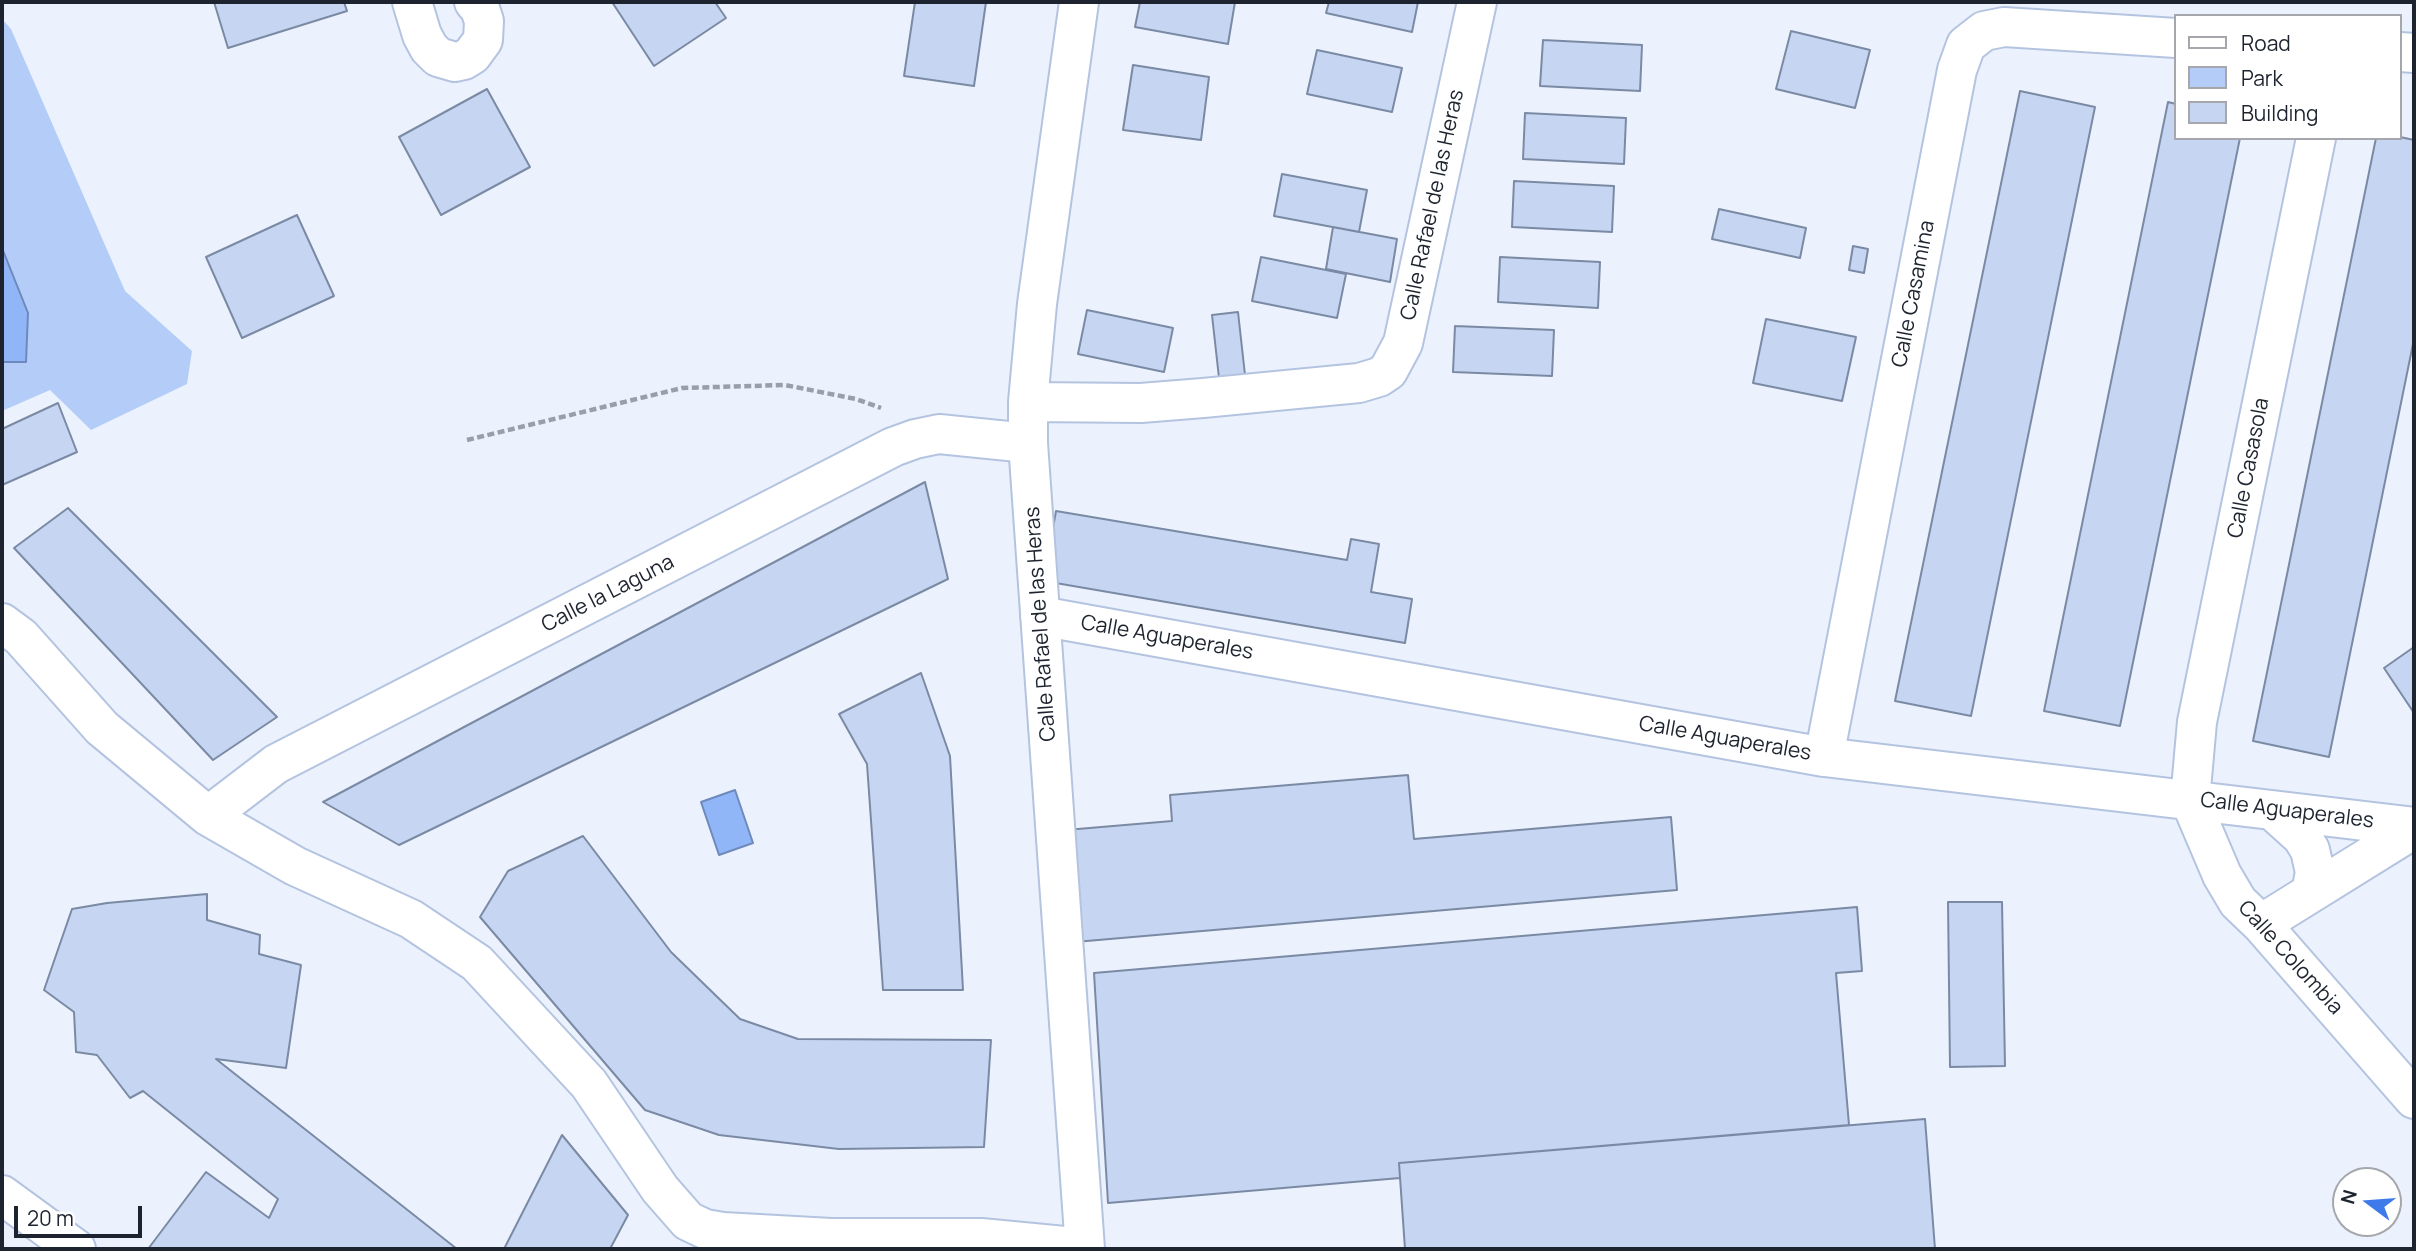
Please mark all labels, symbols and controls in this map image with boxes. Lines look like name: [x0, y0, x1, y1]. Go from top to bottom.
legend: [2174, 14, 2402, 140]
text: Road: [2241, 29, 2291, 57]
text: Park: [2241, 64, 2283, 92]
street label: Calle Rafael de las Heras: [1396, 87, 1470, 323]
text: Building: [2241, 99, 2318, 127]
street label: Calle Casamina: [1887, 218, 1941, 370]
street label: Calle Casasola: [2223, 396, 2275, 540]
street label: Calle Rafael de las Heras: [1020, 506, 1062, 742]
street label: Calle la Laguna: [538, 550, 678, 638]
street label: Calle Aguaperales: [1079, 610, 1255, 666]
street label: Calle Aguaperales: [1637, 711, 1813, 767]
street label: Calle Aguaperales: [2199, 788, 2375, 834]
street label: Calle Colombia: [2232, 896, 2348, 1020]
north arrow: [2332, 1167, 2402, 1237]
text: N: [2334, 1187, 2363, 1207]
scale bar: [18, 1192, 145, 1236]
text: 20 m: [27, 1204, 74, 1232]

